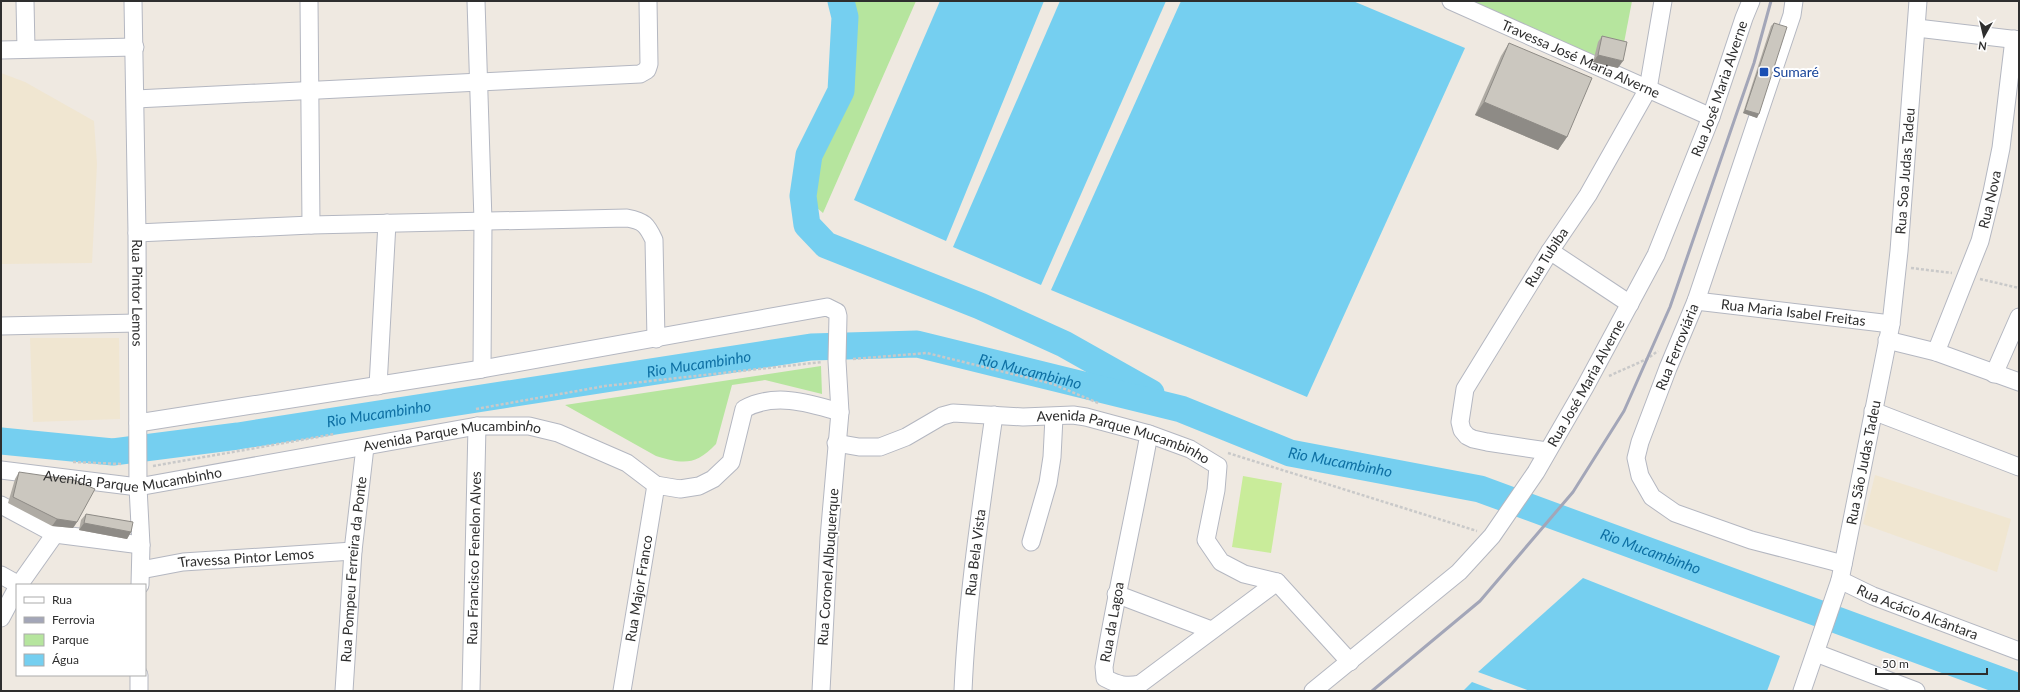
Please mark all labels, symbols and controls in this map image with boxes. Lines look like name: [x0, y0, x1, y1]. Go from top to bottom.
street label: Travessa José Maria Alverne: [1499, 16, 1663, 101]
north arrow: [1964, 16, 2004, 56]
street label: Rua José Maria Alverne: [1687, 18, 1751, 159]
text: N: [1977, 39, 1988, 53]
place label: Sumaré: [1773, 63, 1819, 80]
marker: Sumaré: [1758, 66, 1770, 78]
street label: Rua Soa Judas Tadeu: [1891, 107, 1918, 235]
street label: Rua Nova: [1974, 169, 2004, 230]
street label: Rua Tubiba: [1521, 224, 1571, 290]
street label: Rua Pintor Lemos: [129, 239, 146, 347]
street label: Rua Maria Isabel Freitas: [1720, 295, 1867, 329]
street label: Rua Ferroviária: [1651, 301, 1702, 393]
street label: Rua José Maria Alverne: [1544, 316, 1628, 449]
water label: Rio Mucambinho: [645, 346, 752, 380]
water label: Rio Mucambinho: [977, 350, 1084, 392]
water label: Rio Mucambinho: [325, 396, 432, 430]
street label: Rua São Judas Tadeu: [1842, 399, 1884, 526]
street label: Avenida Parque Mucambinho: [1036, 406, 1213, 467]
street label: Avenida Parque Mucambinho: [362, 417, 543, 454]
water label: Rio Mucambinho: [1287, 443, 1394, 480]
street label: Avenida Parque Mucambinho: [43, 463, 223, 495]
street label: Rua Francisco Fenelon Alves: [463, 471, 484, 645]
street label: Rua Pompeu Ferreira da Ponte: [337, 475, 370, 663]
street label: Rua Coronel Albuquerque: [814, 488, 841, 646]
street label: Rua Bela Vista: [961, 508, 989, 597]
water label: Rio Mucambinho: [1598, 524, 1704, 577]
street label: Rua Major Franco: [621, 534, 656, 643]
street label: Travessa Pintor Lemos: [177, 545, 315, 571]
street label: Rua da Lagoa: [1096, 580, 1127, 663]
street label: Rua Acácio Alcântara: [1854, 581, 1981, 643]
legend: [16, 584, 146, 676]
text: Rua: [52, 592, 72, 607]
text: Ferrovia: [52, 612, 95, 627]
text: Parque: [52, 632, 89, 647]
scale bar: [1876, 650, 1987, 676]
text: Água: [52, 652, 79, 667]
text: 50 m: [1882, 656, 1909, 671]

